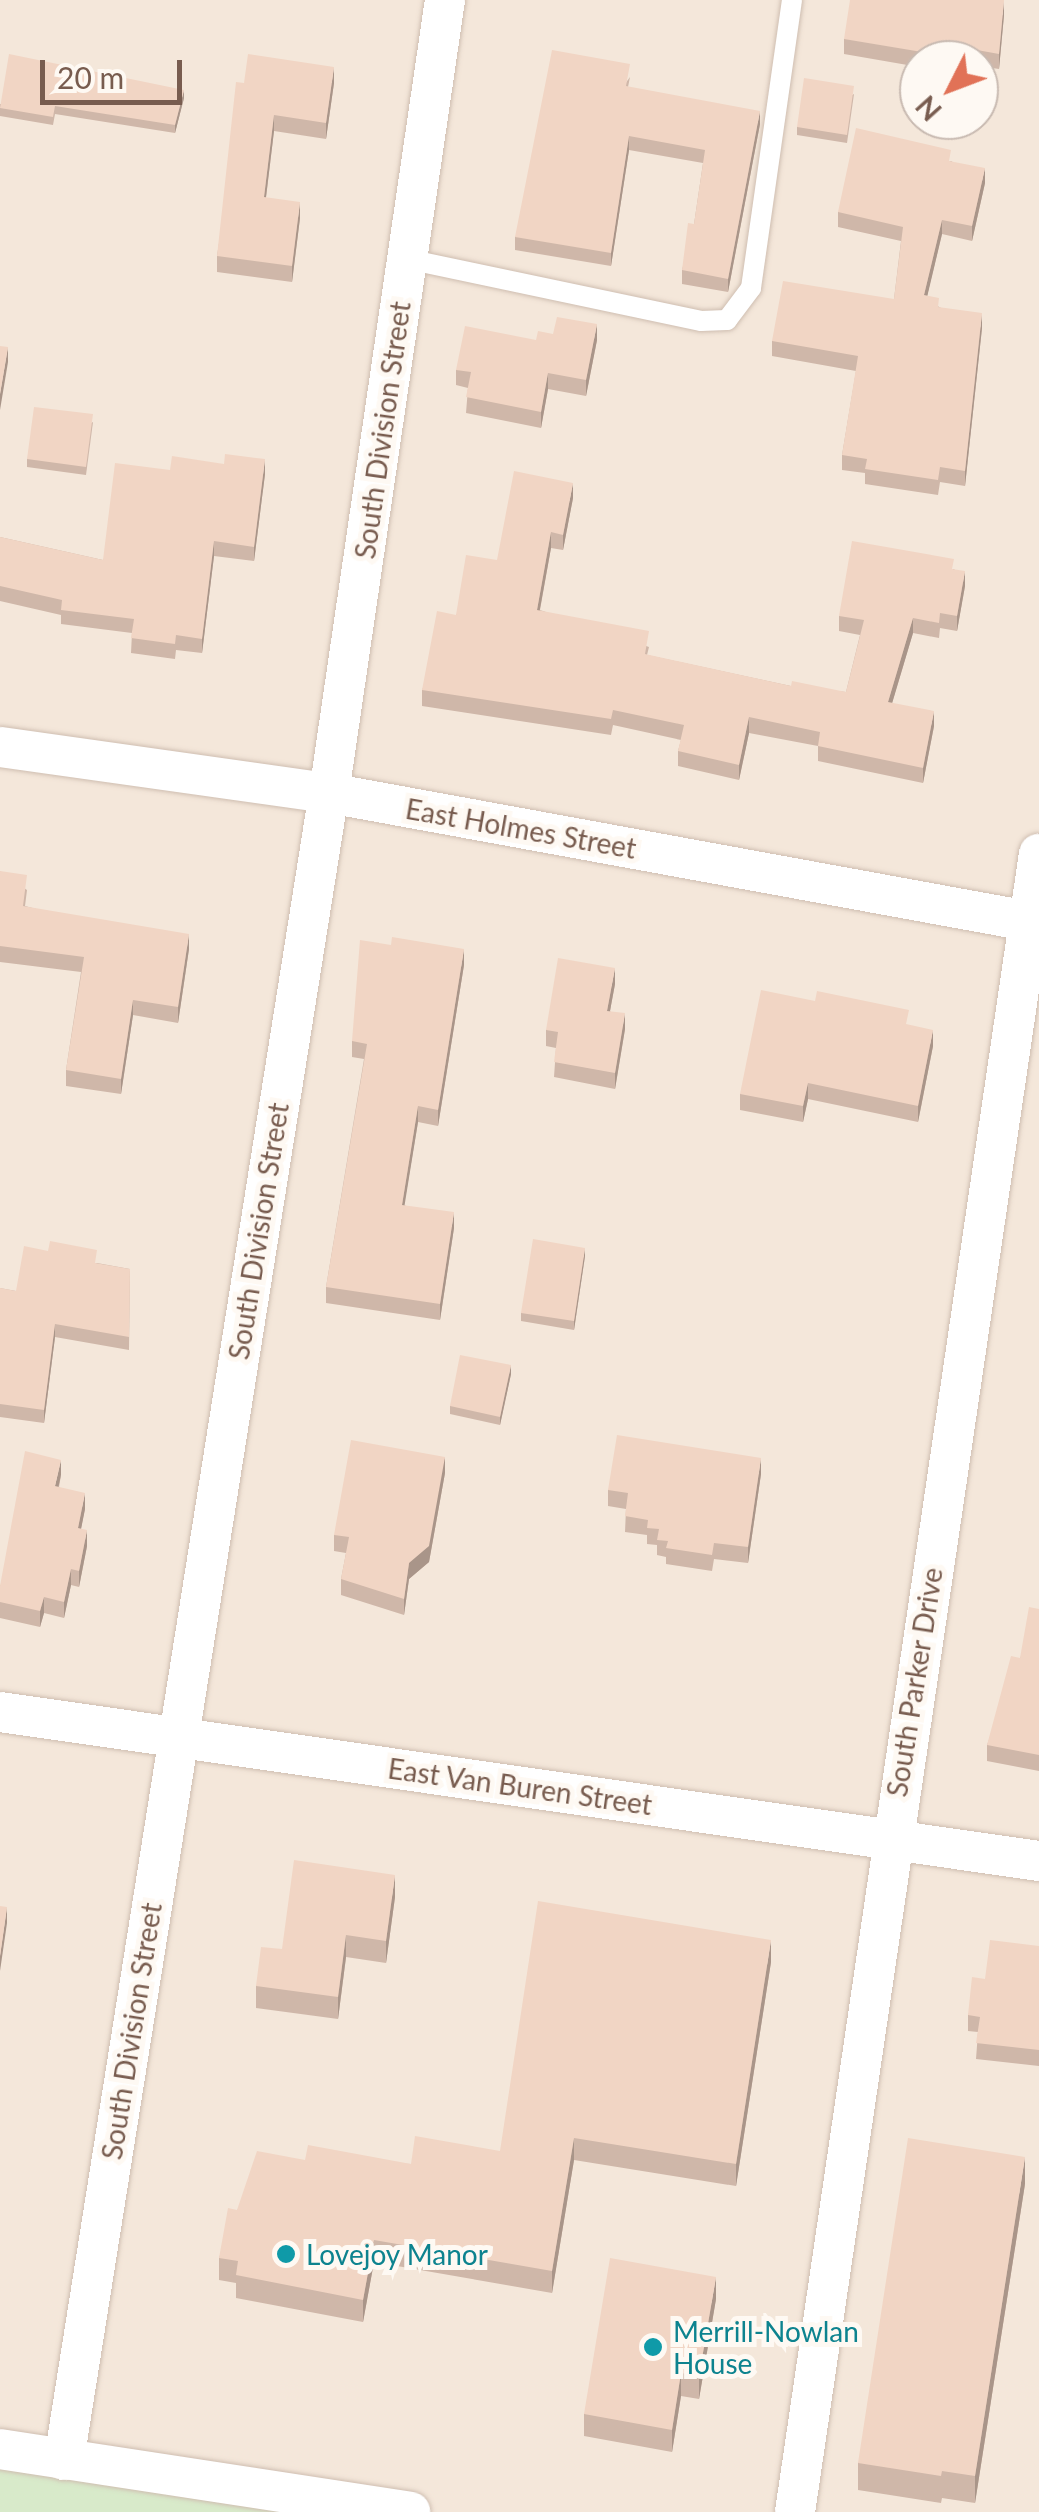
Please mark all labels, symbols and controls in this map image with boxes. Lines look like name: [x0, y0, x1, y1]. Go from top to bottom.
scale bar: [45, 40, 188, 102]
north arrow: [899, 40, 999, 140]
text: 20 m: [57, 59, 124, 95]
text: N: [908, 89, 948, 128]
street label: South Division Street: [347, 299, 417, 561]
street label: East Holmes Street: [403, 791, 639, 865]
street label: South Division Street: [221, 1100, 295, 1362]
street label: South Parker Drive: [879, 1565, 949, 1799]
street label: East Van Buren Street: [385, 1751, 655, 1821]
street label: South Division Street: [94, 1900, 168, 2162]
place label: Lovejoy Manor: [306, 2237, 489, 2271]
marker: Lovejoy Manor: [275, 2243, 297, 2265]
place label: Merrill-Nowlan House: [673, 2314, 859, 2380]
marker: Merrill-Nowlan House: [642, 2336, 664, 2358]

